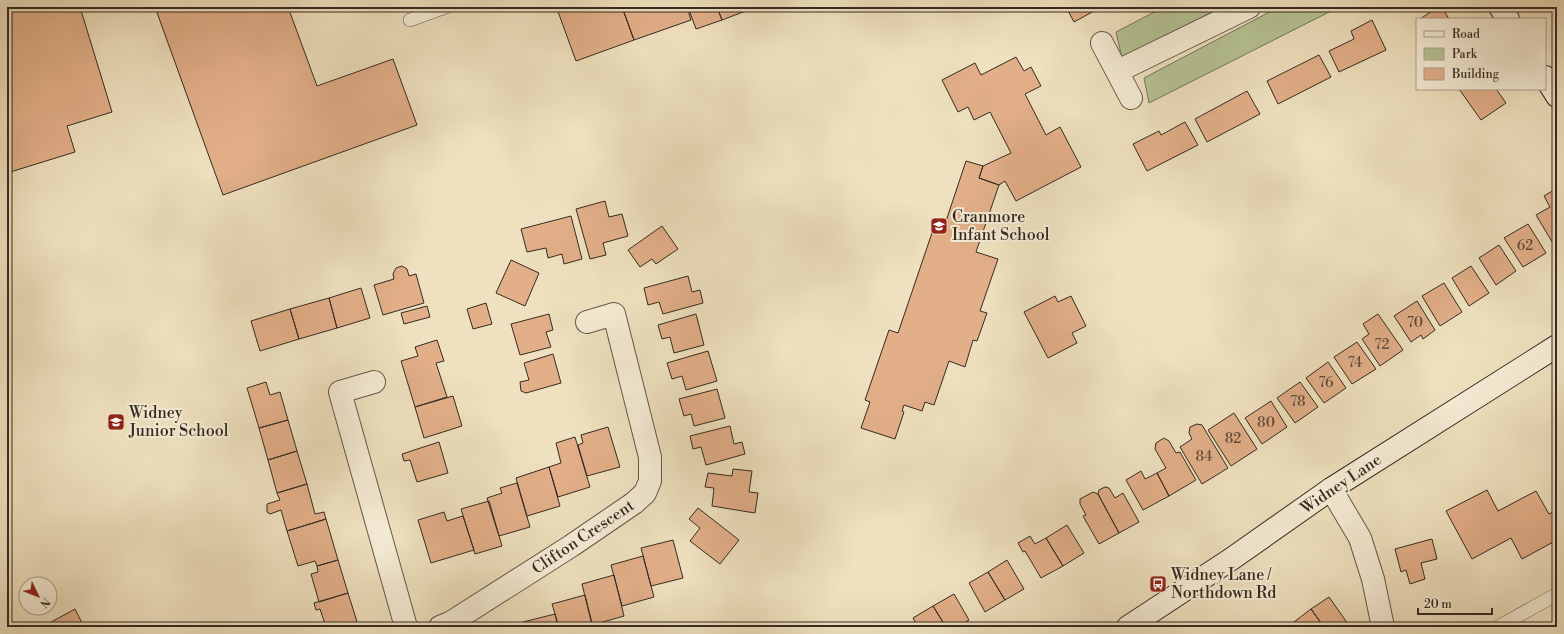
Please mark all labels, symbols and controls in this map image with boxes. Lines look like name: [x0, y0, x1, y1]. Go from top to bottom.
legend: [1416, 18, 1546, 90]
text: Road: [1452, 27, 1480, 42]
text: Park: [1452, 47, 1478, 62]
text: Building: [1451, 67, 1500, 82]
place label: Cranmore Infant School: [952, 207, 1050, 245]
school or university icon: Cranmore Infant School: [929, 216, 949, 236]
house number: 62: [1517, 237, 1533, 255]
house number: 70: [1407, 314, 1423, 332]
house number: 72: [1375, 336, 1389, 354]
house number: 74: [1348, 354, 1362, 372]
house number: 76: [1318, 374, 1334, 392]
house number: 78: [1290, 393, 1306, 411]
place label: Widney Junior School: [128, 403, 229, 441]
school or university icon: Widney Junior School: [106, 412, 126, 432]
house number: 80: [1257, 414, 1275, 432]
house number: 82: [1225, 430, 1241, 448]
house number: 84: [1195, 448, 1213, 466]
street label: Widney Lane: [1296, 450, 1385, 519]
street label: Clifton Crescent: [528, 495, 638, 579]
place label: Widney Lane / Northdown Rd: [1170, 565, 1276, 603]
bus stop icon: Widney Lane / Northdown Rd: [1148, 574, 1168, 594]
north arrow: [18, 576, 58, 616]
scale bar: [1418, 590, 1492, 616]
text: N: [36, 594, 53, 610]
text: 20 m: [1424, 597, 1452, 612]

